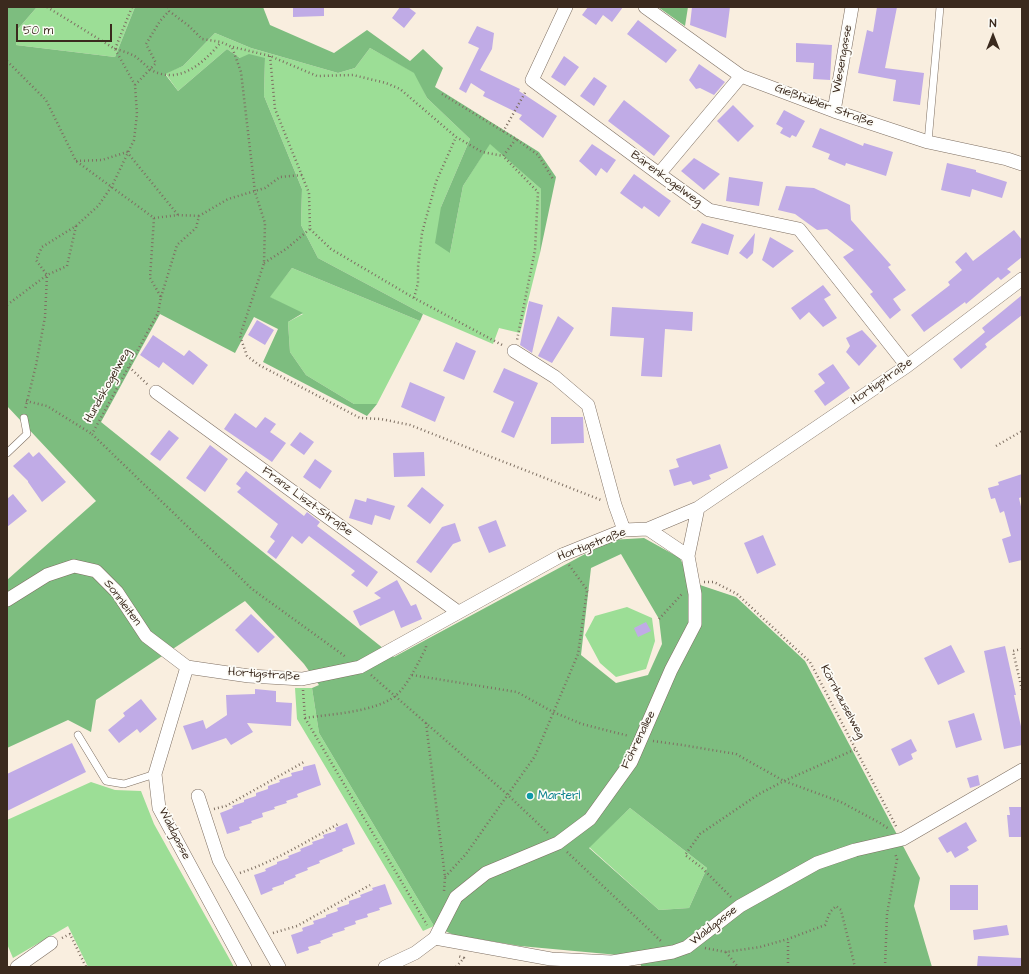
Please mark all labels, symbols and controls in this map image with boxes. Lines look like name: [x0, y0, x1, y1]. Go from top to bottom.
scale bar: [18, 16, 114, 42]
north arrow: [973, 16, 1013, 56]
text: N: [990, 16, 996, 31]
text: 50 m: [23, 22, 53, 39]
street label: Wiesengasse: [830, 24, 856, 94]
street label: Gießhübler Straße: [773, 81, 875, 131]
street label: Bärenkogelweg: [627, 148, 705, 210]
street label: Hundskogelweg: [82, 346, 134, 426]
street label: Hortigstraße: [848, 355, 916, 409]
street label: Franz Liszt-Straße: [259, 464, 355, 540]
street label: Hortigstraße: [556, 525, 628, 565]
street label: Sonnleiten: [100, 577, 144, 629]
street label: Körnhauselweg: [816, 663, 868, 741]
street label: Hortigstraße: [228, 665, 300, 685]
street label: Föhrenallee: [619, 709, 659, 771]
place label: Marterl: [538, 789, 581, 803]
marker: Marterl: [525, 791, 535, 801]
street label: Waldgasse: [155, 806, 193, 862]
street label: Waldgasse: [687, 903, 741, 949]

